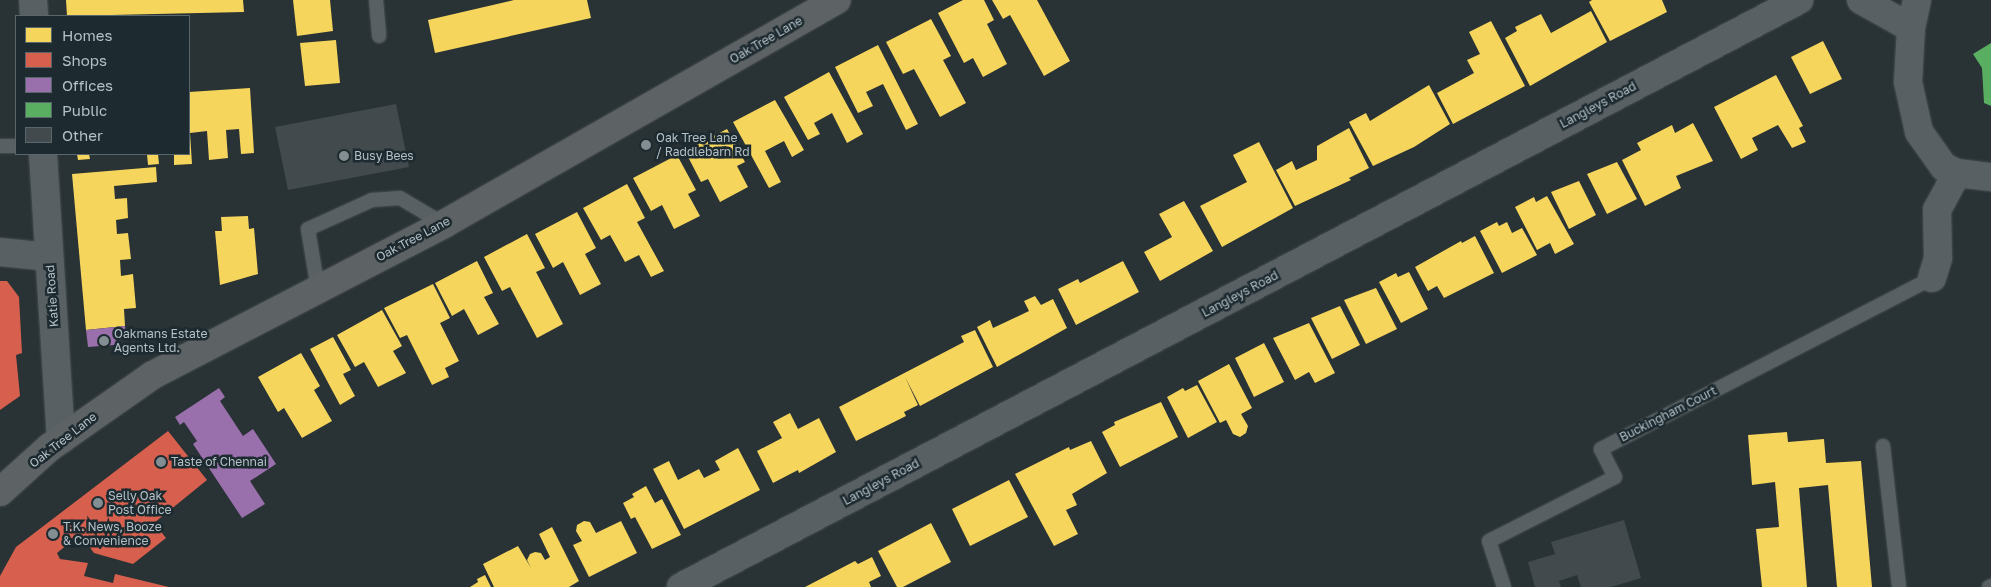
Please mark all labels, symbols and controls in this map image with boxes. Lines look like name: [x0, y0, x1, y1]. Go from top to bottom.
street label: Oak Tree Lane: [727, 13, 805, 67]
legend: [15, 15, 190, 155]
text: Homes: [62, 26, 112, 44]
text: Shops: [62, 51, 107, 69]
text: Offices: [62, 76, 113, 94]
street label: Langleys Road: [1557, 79, 1639, 131]
text: Public: [62, 101, 107, 119]
text: Other: [62, 126, 103, 144]
place label: Oak Tree Lane / Raddlebarn Rd: [656, 131, 750, 159]
marker: Oak Tree Lane / Raddlebarn Rd: [640, 139, 652, 151]
place label: Busy Bees: [354, 149, 414, 163]
marker: Busy Bees: [338, 150, 350, 162]
street label: Oak Tree Lane: [374, 214, 452, 264]
street label: Katie Road: [43, 264, 61, 328]
street label: Langleys Road: [1199, 268, 1281, 320]
place label: Oakmans Estate Agents Ltd.: [114, 327, 207, 355]
marker: Oakmans Estate Agents Ltd.: [98, 335, 110, 347]
street label: Buckingham Court: [1617, 383, 1719, 445]
street label: Oak Tree Lane: [27, 409, 99, 471]
place label: Taste of Chennai: [171, 455, 267, 469]
marker: Taste of Chennai: [155, 456, 167, 468]
street label: Langleys Road: [840, 456, 922, 508]
place label: Selly Oak Post Office: [108, 489, 172, 517]
marker: Selly Oak Post Office: [92, 497, 104, 509]
place label: T.K. News, Booze & Convenience: [63, 520, 162, 548]
marker: T.K. News, Booze & Convenience: [47, 528, 59, 540]

